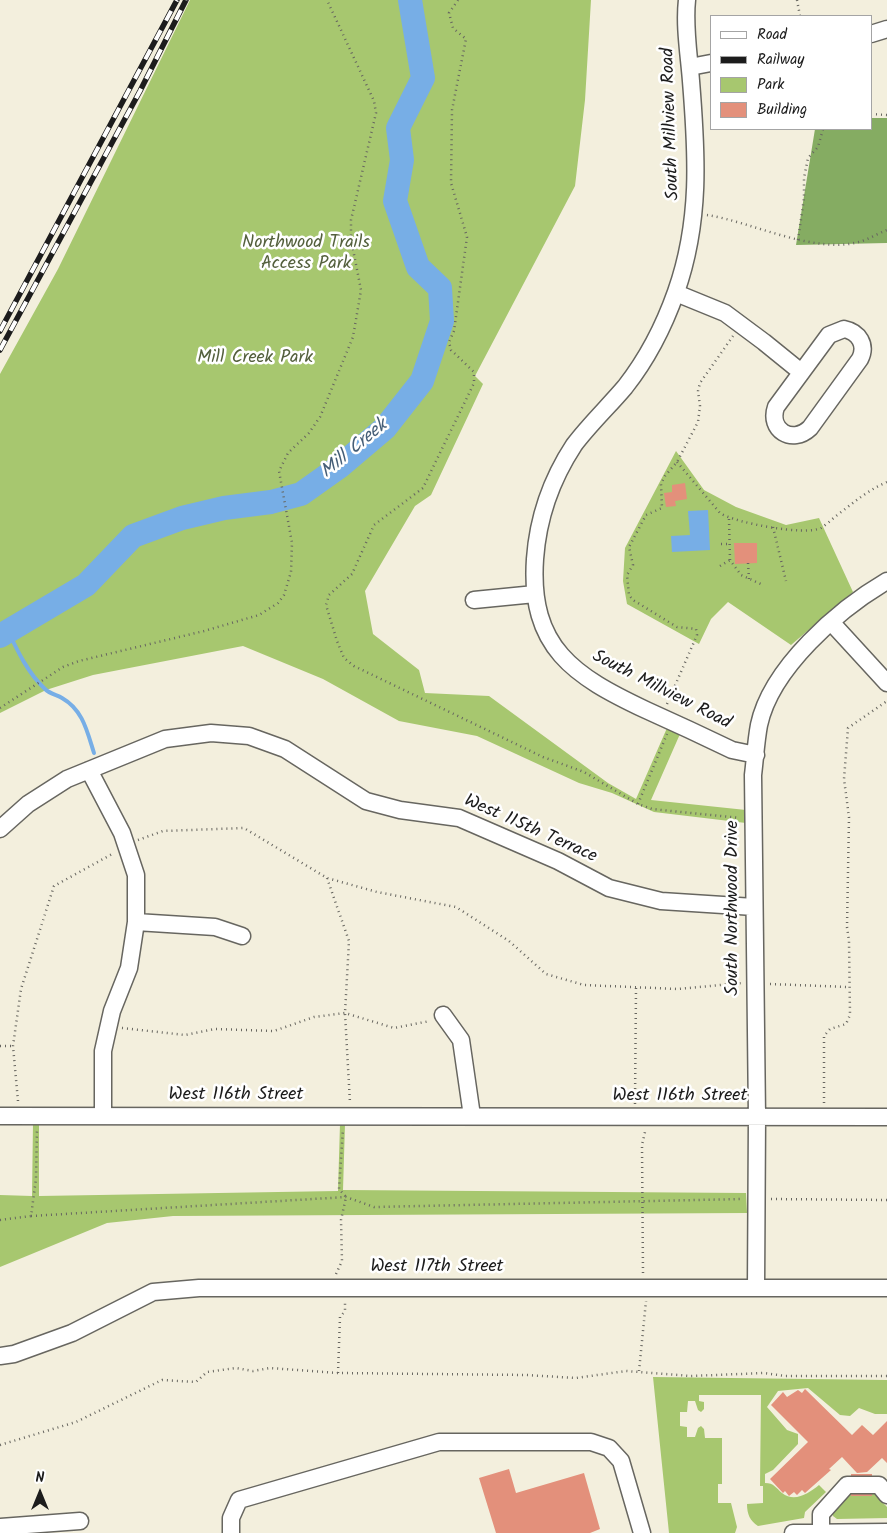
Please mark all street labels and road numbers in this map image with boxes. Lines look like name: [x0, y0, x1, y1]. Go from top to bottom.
street label: South Millview Road: [659, 47, 685, 201]
street label: South Millview Road: [588, 647, 734, 735]
street label: West 115th Terrace: [460, 791, 600, 869]
street label: South Northwood Drive: [723, 820, 745, 996]
street label: West 116th Street: [169, 1085, 303, 1107]
street label: West 116th Street: [613, 1086, 747, 1108]
street label: West 117th Street: [370, 1257, 504, 1279]

